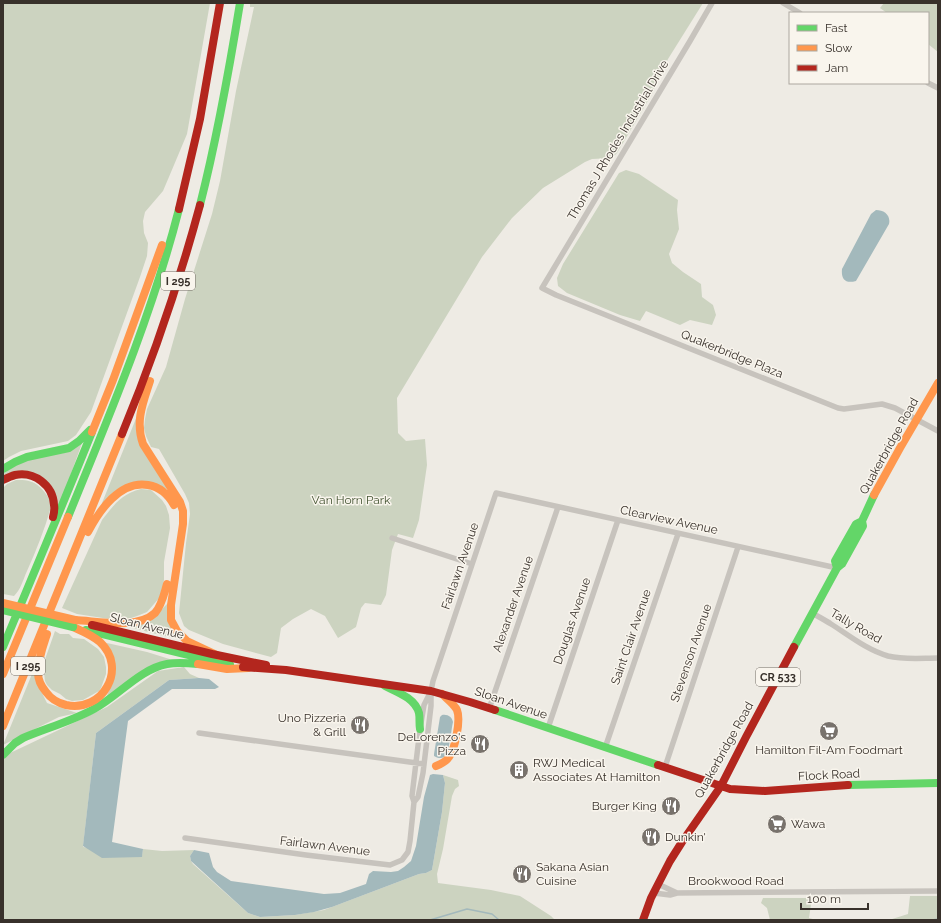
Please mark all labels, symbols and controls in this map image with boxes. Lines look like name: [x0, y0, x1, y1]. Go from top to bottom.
legend: [789, 12, 929, 84]
text: Fast: [825, 21, 848, 35]
text: Slow: [825, 41, 852, 55]
street label: Thomas J Rhodes Industrial Drive: [565, 58, 671, 222]
text: Jam: [825, 61, 848, 75]
road number: I 295: [161, 272, 195, 290]
street label: Quakerbridge Plaza: [679, 327, 785, 381]
street label: Quakerbridge Road: [857, 395, 921, 497]
park label: Van Horn Park: [312, 493, 391, 507]
street label: Clearview Avenue: [619, 503, 719, 537]
street label: Fairlawn Avenue: [439, 521, 481, 611]
street label: Alexander Avenue: [490, 554, 536, 654]
street label: Douglas Avenue: [551, 576, 593, 666]
street label: Saint Clair Avenue: [608, 588, 654, 686]
street label: Stevenson Avenue: [668, 602, 714, 704]
street label: Tally Road: [828, 606, 884, 646]
street label: Sloan Avenue: [108, 610, 186, 642]
road number: I 295: [11, 657, 45, 675]
road number: CR 533: [756, 668, 800, 686]
street label: Sloan Avenue: [473, 684, 549, 722]
street label: Quakerbridge Road: [692, 699, 756, 801]
place label: Uno Pizzeria & Grill: [278, 711, 347, 739]
restaurant icon: Uno Pizzeria & Grill: [349, 714, 371, 736]
supermarket icon: Hamilton Fil-Am Foodmart: [818, 720, 840, 742]
place label: DeLorenzo's Pizza: [398, 730, 466, 758]
restaurant icon: DeLorenzo's Pizza: [469, 733, 491, 755]
place label: Hamilton Fil-Am Foodmart: [755, 743, 903, 757]
place label: RWJ Medical Associates At Hamilton: [533, 756, 660, 784]
building icon: RWJ Medical Associates At Hamilton: [508, 759, 530, 781]
street label: Flock Road: [798, 766, 860, 784]
restaurant icon: Burger King: [660, 795, 682, 817]
place label: Burger King: [592, 799, 657, 813]
supermarket icon: Wawa: [766, 813, 788, 835]
place label: Wawa: [791, 817, 825, 831]
restaurant icon: Dunkin': [640, 826, 662, 848]
place label: Dunkin': [665, 830, 706, 844]
street label: Fairlawn Avenue: [279, 834, 371, 858]
place label: Sakana Asian Cuisine: [536, 860, 609, 888]
restaurant icon: Sakana Asian Cuisine: [511, 863, 533, 885]
street label: Brookwood Road: [688, 874, 784, 888]
scale bar: [801, 885, 868, 911]
text: 100 m: [807, 892, 841, 906]

